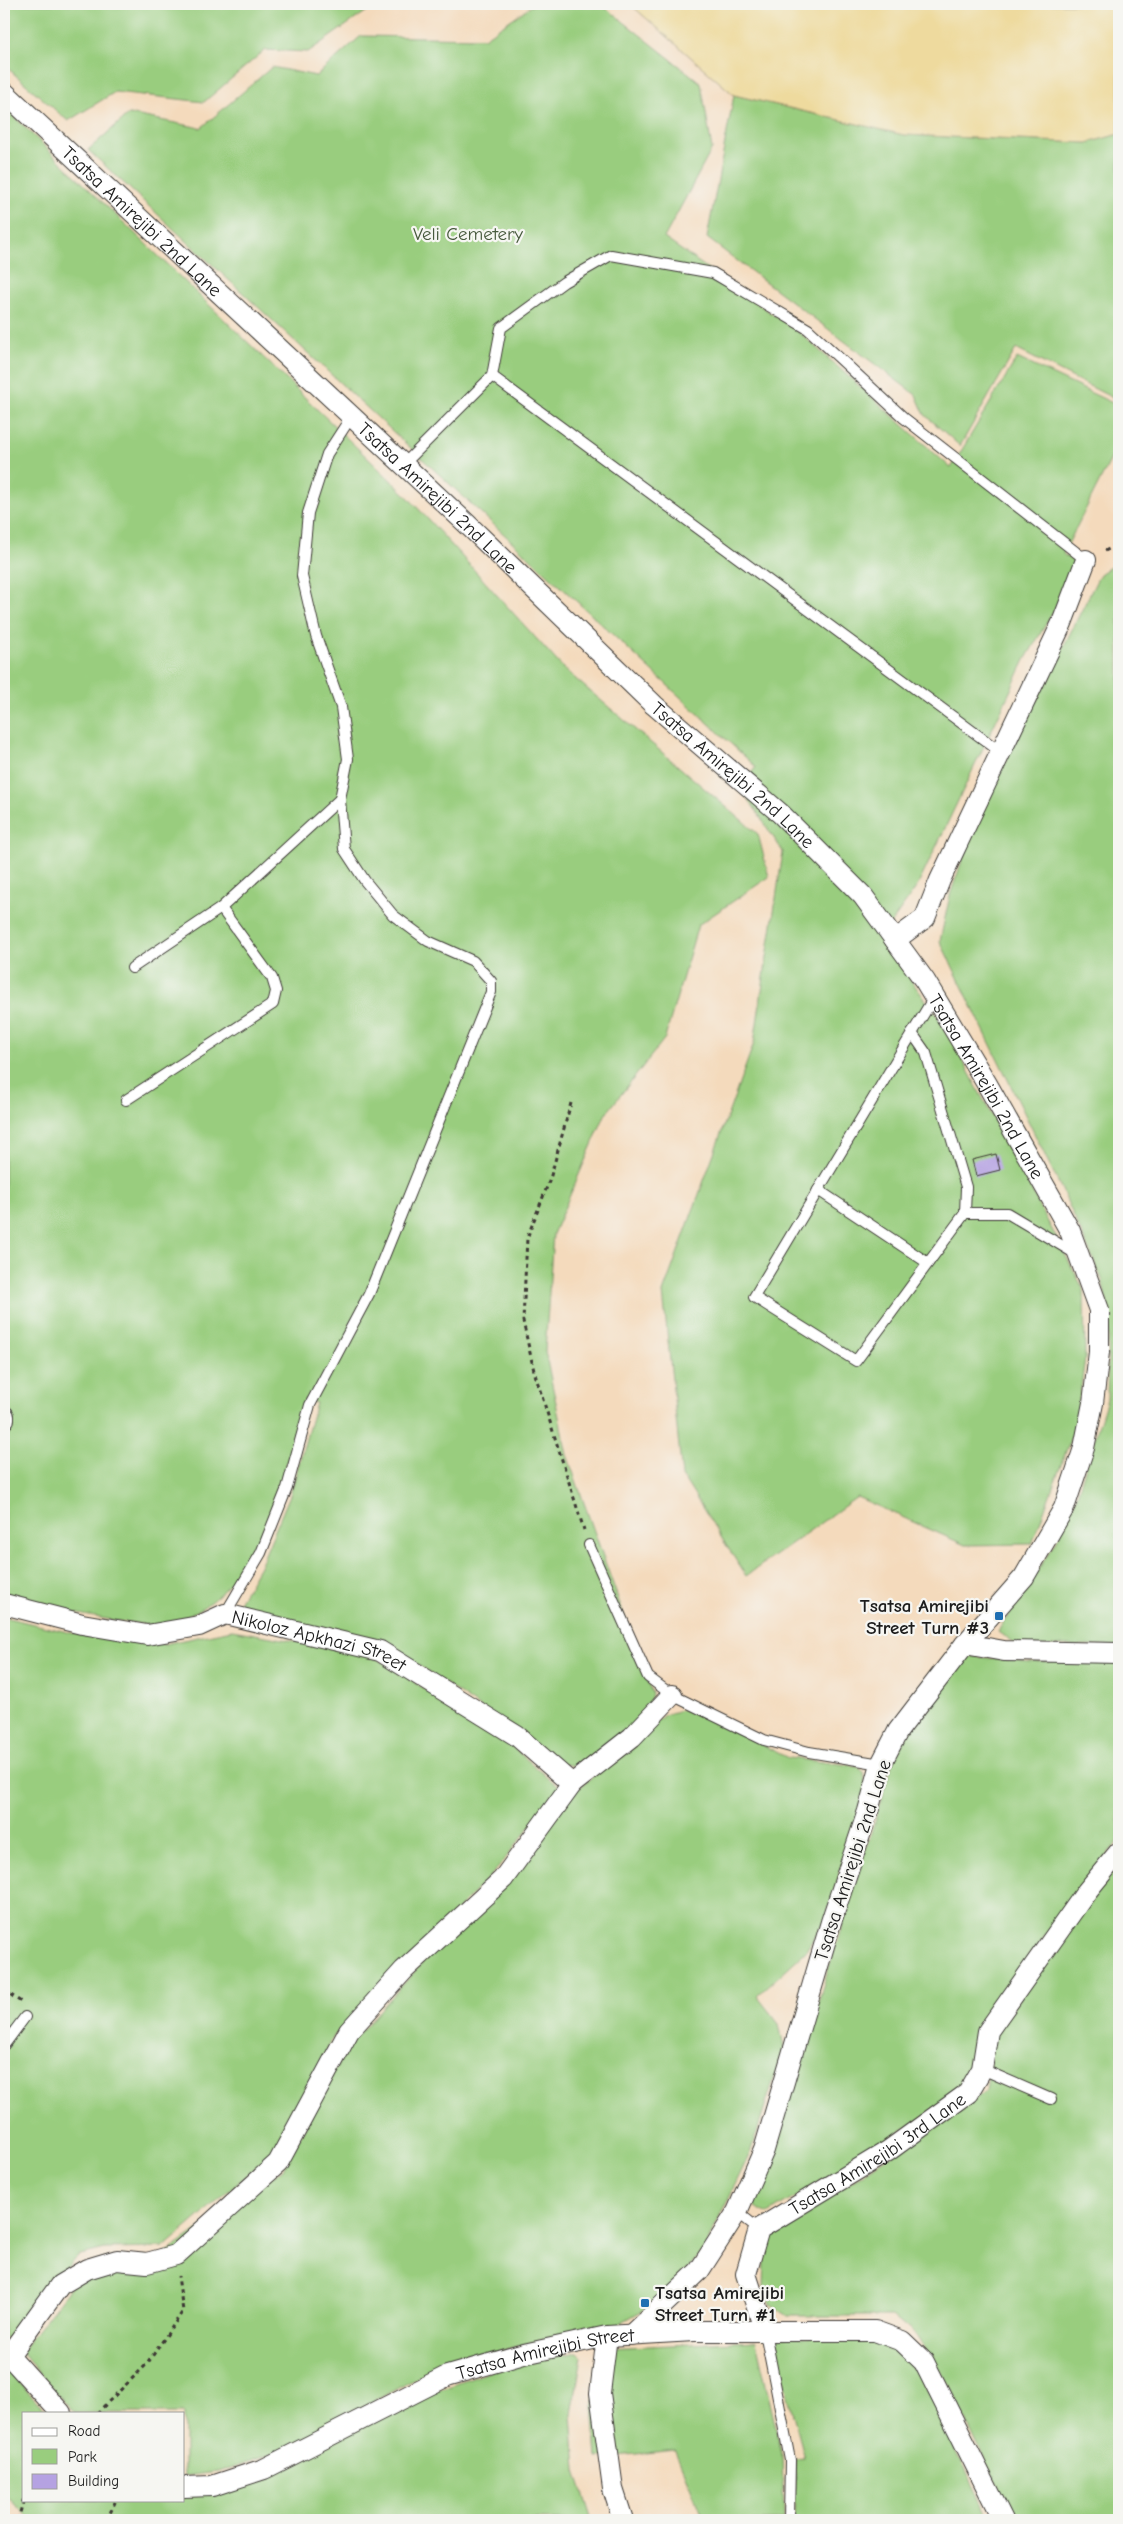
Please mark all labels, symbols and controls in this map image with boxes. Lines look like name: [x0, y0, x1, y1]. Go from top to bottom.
street label: Tsatsa Amirejibi 2nd Lane: [57, 142, 226, 301]
park label: Veli Cemetery: [413, 223, 524, 245]
street label: Tsatsa Amirejibi 2nd Lane: [353, 418, 521, 579]
street label: Tsatsa Amirejibi 2nd Lane: [646, 698, 819, 853]
street label: Tsatsa Amirejibi 2nd Lane: [923, 990, 1048, 1183]
place label: Tsatsa Amirejibi Street Turn #3: [860, 1595, 989, 1639]
street label: Nikoloz Apkhazi Street: [230, 1606, 411, 1677]
marker: Tsatsa Amirejibi Street Turn #3: [993, 1610, 1005, 1622]
street label: Tsatsa Amirejibi 2nd Lane: [810, 1757, 896, 1964]
street label: Tsatsa Amirejibi 3rd Lane: [785, 2088, 970, 2220]
place label: Tsatsa Amirejibi Street Turn #1: [655, 2282, 784, 2326]
marker: Tsatsa Amirejibi Street Turn #1: [639, 2297, 651, 2309]
street label: Tsatsa Amirejibi Street: [454, 2324, 635, 2385]
legend: [22, 2412, 185, 2502]
text: Road: [68, 2422, 100, 2440]
text: Park: [68, 2448, 97, 2466]
text: Building: [68, 2472, 119, 2490]

